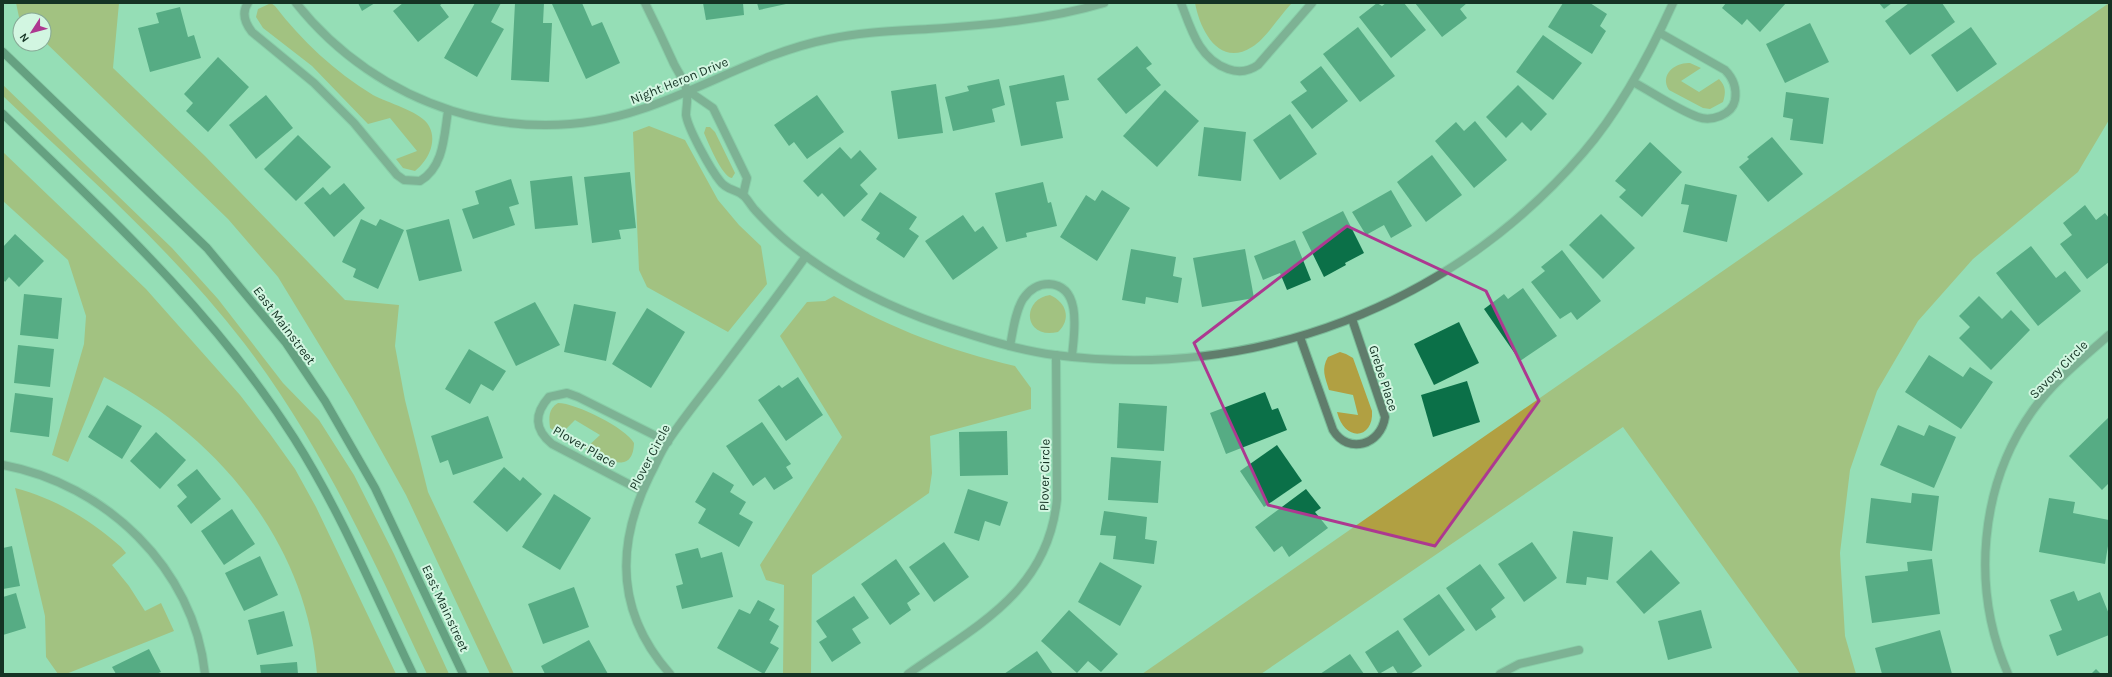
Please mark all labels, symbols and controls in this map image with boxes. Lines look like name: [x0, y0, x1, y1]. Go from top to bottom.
north arrow: [12, 12, 52, 52]
text: N: [17, 31, 32, 45]
street label: Night Heron Drive: [628, 54, 731, 107]
street label: East Mainstreet: [250, 283, 319, 367]
street label: Savory Circle: [2026, 337, 2091, 402]
street label: Grebe Place: [1366, 343, 1401, 413]
street label: Plover Circle: [626, 421, 673, 493]
street label: Plover Place: [551, 422, 619, 471]
street label: Plover Circle: [1036, 438, 1053, 511]
street label: East Mainstreet: [419, 563, 472, 654]

